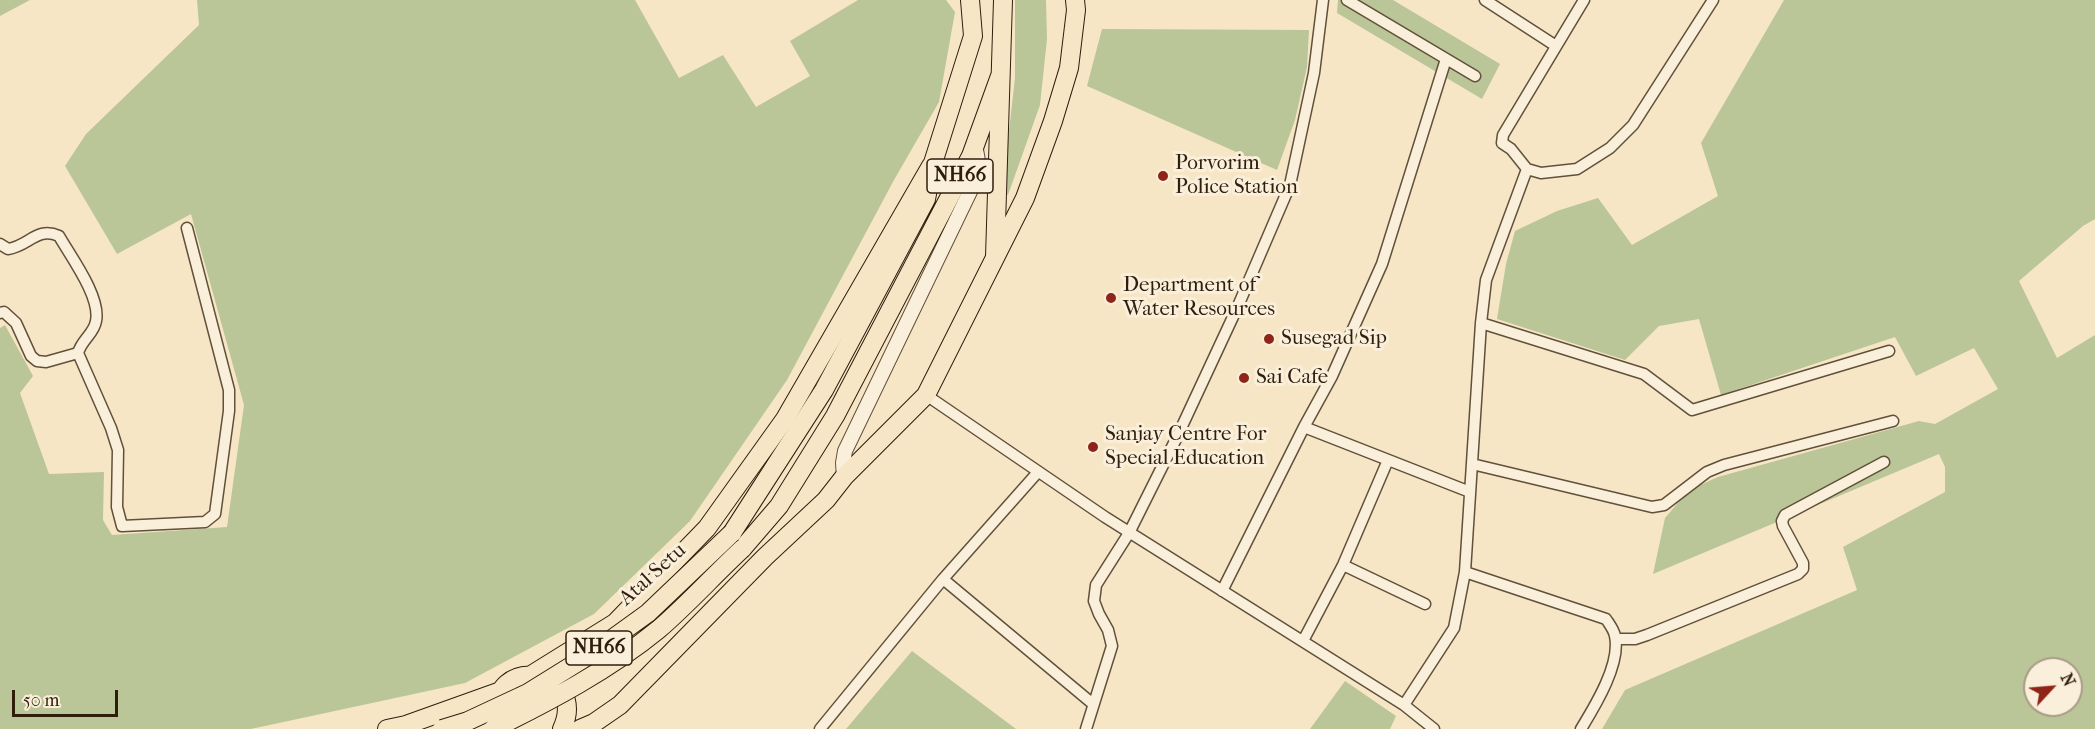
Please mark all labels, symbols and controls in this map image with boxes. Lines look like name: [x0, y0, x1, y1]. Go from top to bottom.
place label: Porvorim Police Station: [1175, 151, 1298, 201]
road number: NH66: [927, 159, 993, 193]
marker: Porvorim Police Station: [1156, 169, 1170, 183]
place label: Department of Water Resources: [1123, 273, 1275, 323]
marker: Department of Water Resources: [1104, 291, 1118, 305]
place label: Susegad Sip: [1281, 326, 1387, 352]
marker: Susegad Sip: [1262, 332, 1276, 346]
place label: Sai Cafe: [1256, 365, 1328, 391]
marker: Sai Cafe: [1237, 371, 1251, 385]
place label: Sanjay Centre For Special Education: [1105, 422, 1266, 472]
marker: Sanjay Centre For Special Education: [1086, 440, 1100, 454]
street label: Atal Setu: [614, 538, 692, 612]
road number: NH66: [566, 631, 632, 665]
north arrow: [2023, 657, 2083, 717]
text: N: [2057, 670, 2079, 689]
scale bar: [15, 678, 122, 716]
text: 50 m: [23, 690, 59, 711]

